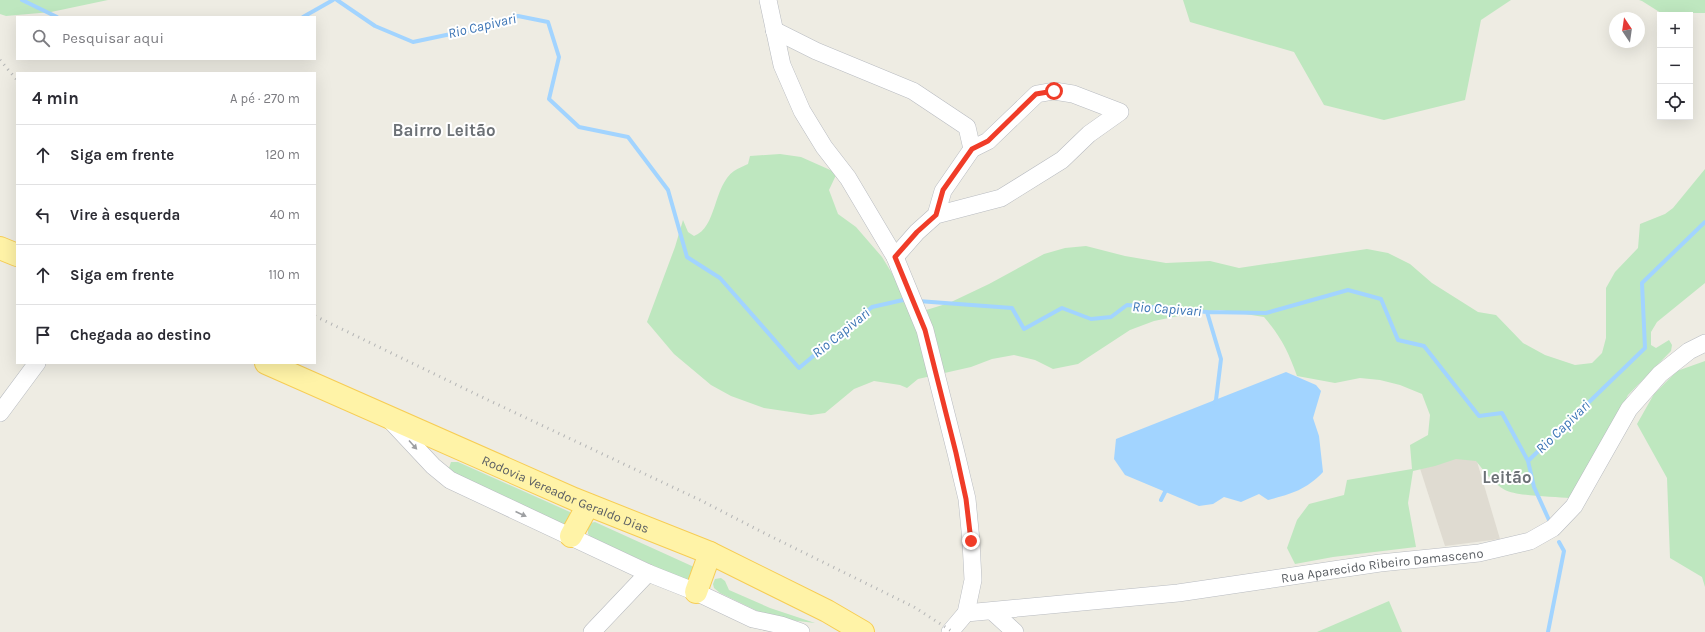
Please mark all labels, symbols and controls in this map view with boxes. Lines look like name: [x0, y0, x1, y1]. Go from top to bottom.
water label: Rio Capivari: [446, 10, 518, 42]
north arrow: [1609, 12, 1645, 48]
map controls: [1657, 12, 1693, 120]
button: +: [1657, 12, 1693, 48]
search box: [16, 16, 316, 60]
icon: search: [30, 27, 52, 49]
text: Pesquisar aqui: [62, 29, 164, 47]
button: −: [1657, 48, 1693, 84]
route start: [1045, 82, 1063, 100]
button: locate: [1657, 84, 1693, 120]
text: 4 min: [32, 88, 79, 108]
text: A pé · 270 m: [230, 91, 300, 106]
district label: Bairro Leitão: [392, 120, 496, 140]
icon: ahead: [32, 144, 54, 166]
text: Siga em frente: [70, 146, 174, 164]
text: 120 m: [265, 147, 300, 162]
icon: left: [32, 204, 54, 226]
text: Vire à esquerda: [70, 206, 180, 224]
text: 40 m: [270, 207, 300, 222]
icon: ahead: [32, 264, 54, 286]
text: Siga em frente: [70, 266, 174, 284]
text: 110 m: [268, 267, 300, 282]
water label: Rio Capivari: [1132, 298, 1202, 320]
water label: Rio Capivari: [809, 304, 873, 361]
icon: arrive: [32, 324, 54, 346]
text: Chegada ao destino: [70, 326, 211, 344]
water label: Rio Capivari: [1532, 397, 1594, 457]
one-way arrow: [408, 440, 417, 450]
street label: Rodovia Vereador Geraldo Dias: [480, 452, 652, 536]
district label: Leitão: [1482, 467, 1532, 487]
one-way arrow: [515, 511, 527, 517]
route end: [962, 532, 980, 550]
street label: Rua Aparecido Ribeiro Damasceno: [1280, 545, 1485, 585]

